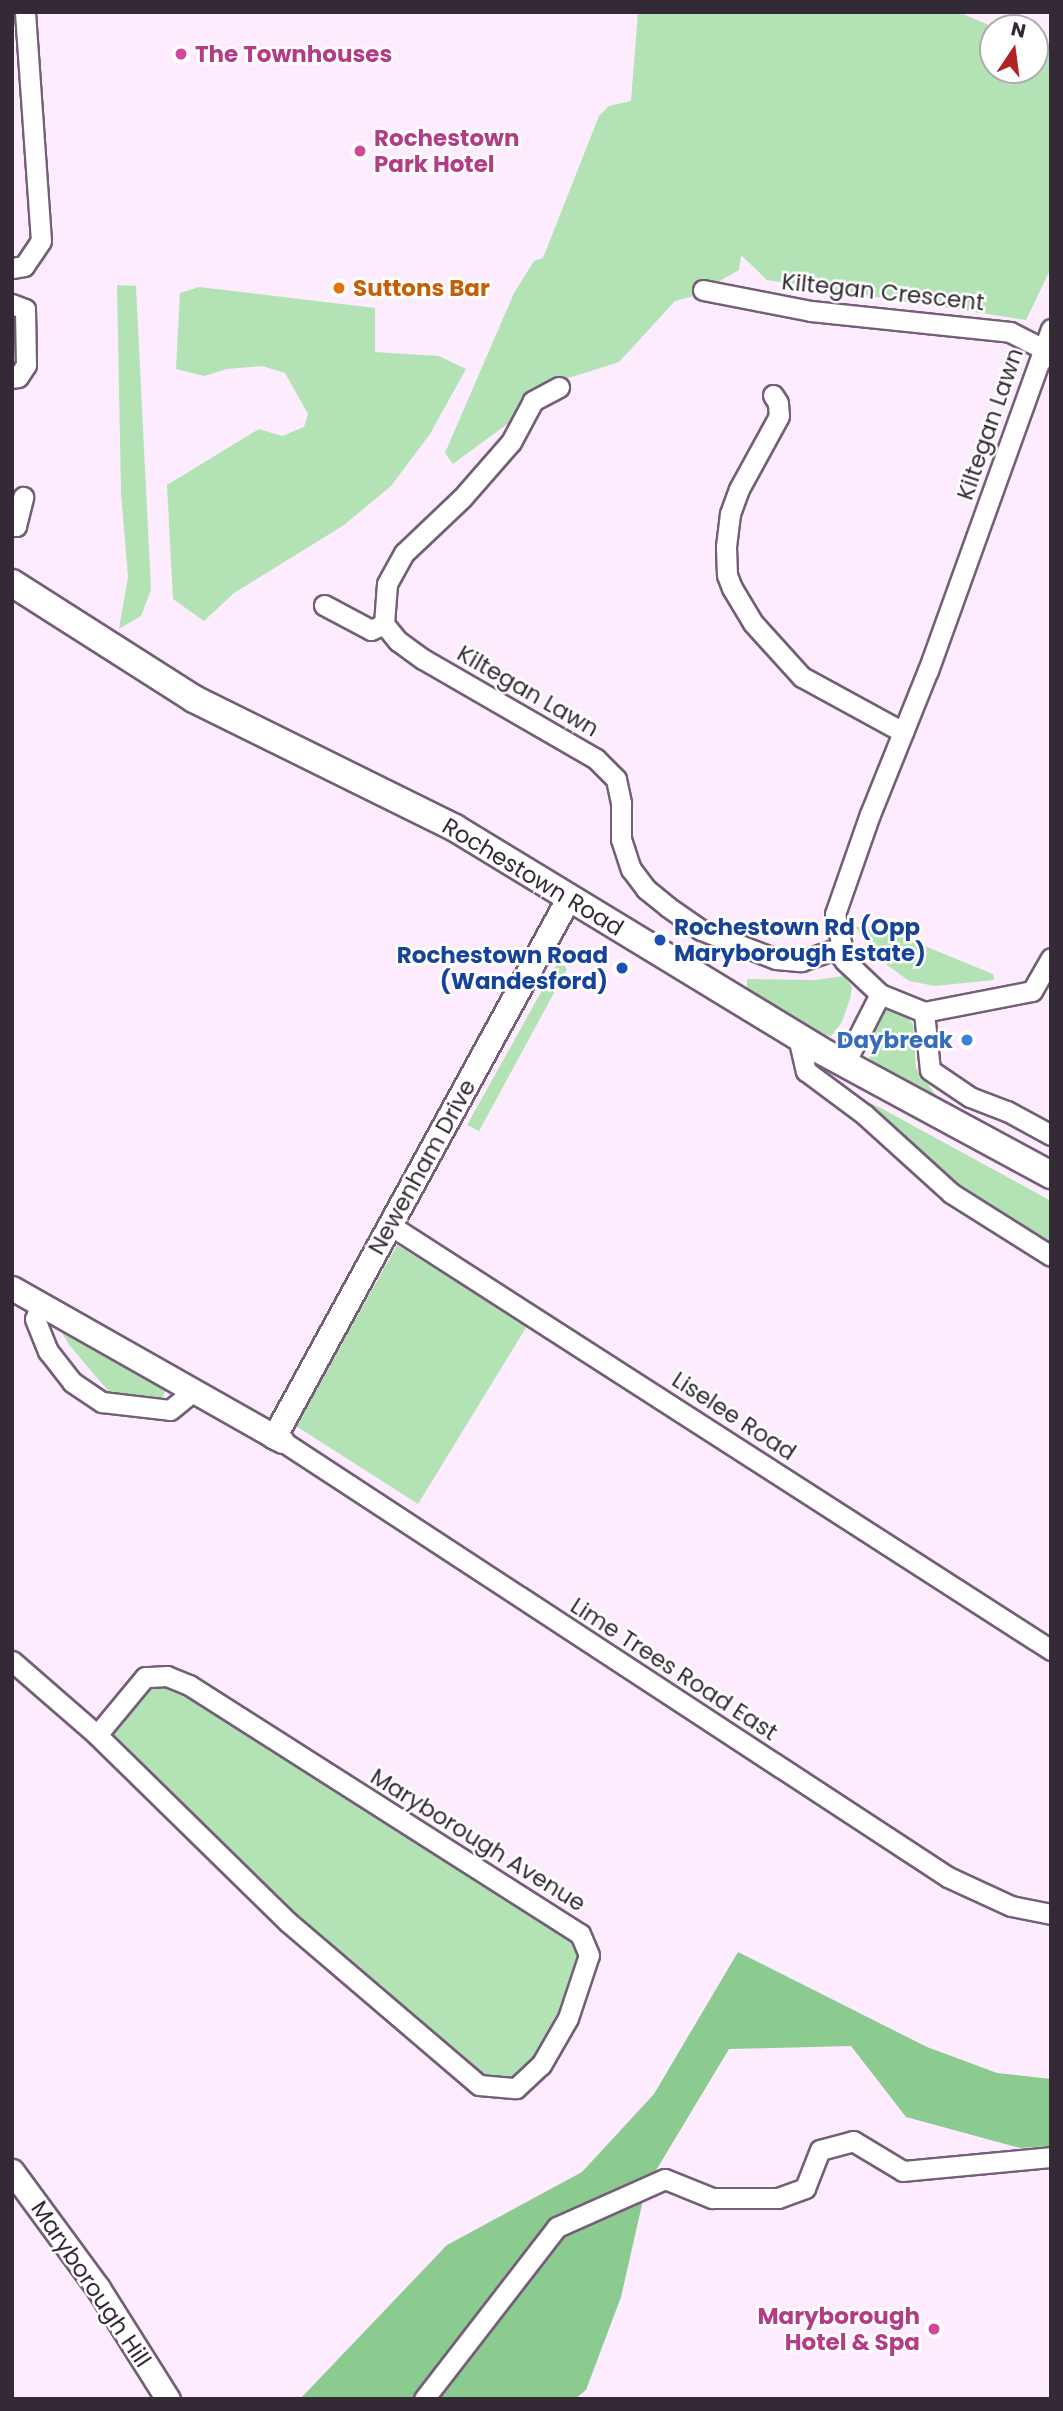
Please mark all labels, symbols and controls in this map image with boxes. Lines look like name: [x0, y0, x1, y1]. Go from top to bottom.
north arrow: [979, 14, 1049, 84]
text: N: [1008, 15, 1028, 45]
place label: The Townhouses: [195, 40, 392, 68]
marker: The Townhouses: [173, 46, 189, 62]
place label: Rochestown Park Hotel: [374, 124, 519, 178]
marker: Rochestown Park Hotel: [352, 143, 368, 159]
street label: Kiltegan Crescent: [780, 268, 986, 316]
place label: Suttons Bar: [353, 274, 490, 302]
marker: Suttons Bar: [331, 280, 347, 296]
street label: Kiltegan Lawn: [951, 344, 1029, 504]
street label: Kiltegan Lawn: [452, 639, 604, 743]
street label: Rochestown Road: [437, 812, 629, 942]
place label: Rochestown Rd (Opp Maryborough Estate): [674, 913, 926, 967]
marker: Rochestown Rd (Opp Maryborough Estate): [652, 932, 668, 948]
place label: Rochestown Road (Wandesford): [397, 941, 608, 995]
marker: Rochestown Road (Wandesford): [614, 960, 630, 976]
place label: Daybreak: [837, 1026, 953, 1054]
marker: Daybreak: [959, 1032, 975, 1048]
street label: Newenham Drive: [362, 1075, 482, 1259]
street label: Liselee Road: [667, 1366, 801, 1466]
street label: Lime Trees Road East: [565, 1592, 783, 1746]
street label: Maryborough Avenue: [366, 1763, 590, 1917]
street label: Maryborough Hill: [25, 2196, 157, 2372]
place label: Maryborough Hotel & Spa: [758, 2302, 920, 2356]
marker: Maryborough Hotel & Spa: [926, 2321, 942, 2337]

